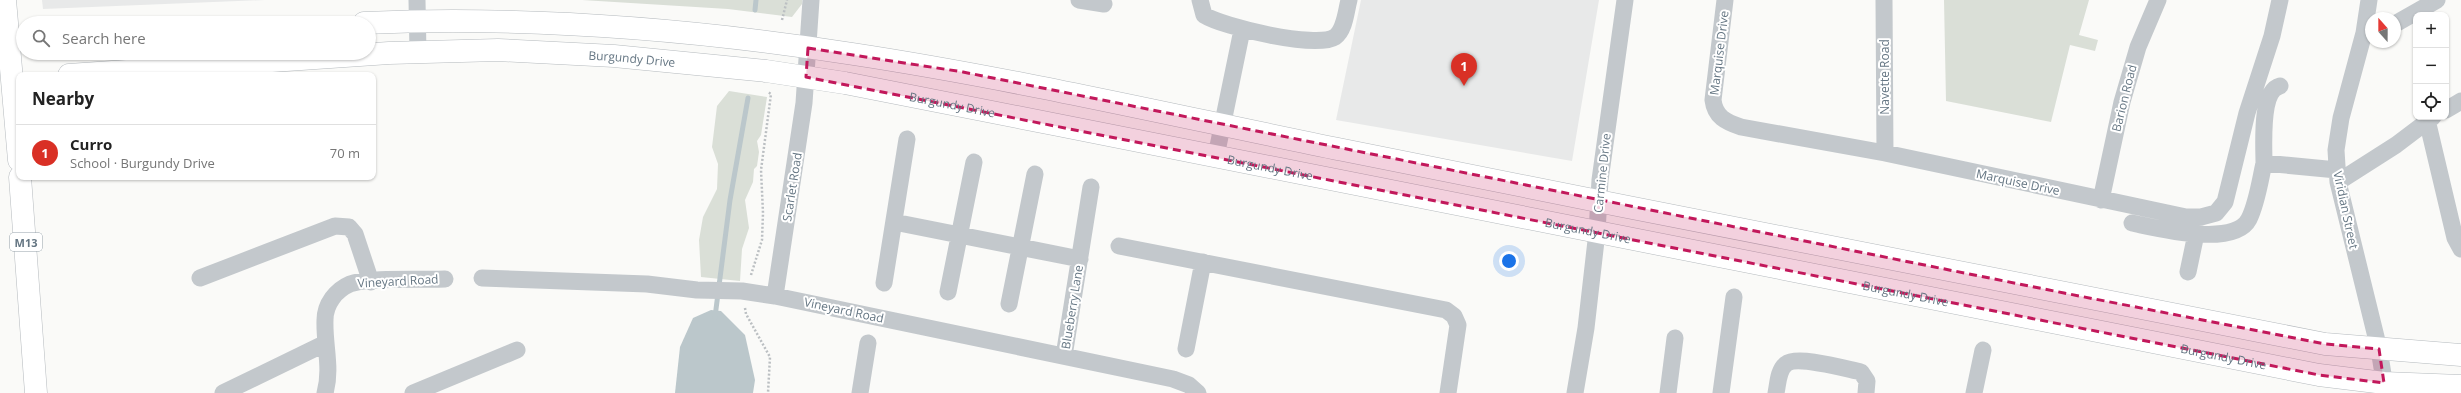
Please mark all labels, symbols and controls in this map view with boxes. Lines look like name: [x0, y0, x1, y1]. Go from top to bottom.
street label: Marquise Drive: [1705, 10, 1733, 96]
north arrow: [2365, 12, 2401, 48]
map controls: [2413, 12, 2449, 120]
button: +: [2413, 12, 2449, 48]
search box: [16, 16, 376, 60]
icon: search: [30, 27, 52, 49]
text: Search here: [62, 28, 146, 48]
street label: Navette Road: [1876, 39, 1893, 115]
street label: Burgundy Drive: [588, 46, 676, 71]
button: −: [2413, 48, 2449, 84]
pin: 1: [1451, 53, 1477, 86]
street label: Barion Road: [2107, 63, 2141, 133]
button: locate: [2413, 84, 2449, 120]
text: Nearby: [32, 87, 94, 110]
street label: Burgundy Drive: [908, 87, 997, 121]
street label: Carmine Drive: [1589, 132, 1615, 214]
text: Curro: [70, 134, 112, 154]
text: 1: [41, 144, 49, 162]
text: 70 m: [330, 144, 360, 162]
street label: Burgundy Drive: [1226, 150, 1315, 184]
street label: Scarlet Road: [778, 151, 806, 223]
text: School · Burgundy Drive: [70, 154, 215, 172]
street label: Marquise Drive: [1975, 165, 2062, 199]
street label: Viridian Street: [2329, 170, 2363, 250]
street label: Burgundy Drive: [1544, 213, 1633, 247]
road number: M13: [10, 233, 42, 251]
your location: [1499, 251, 1519, 271]
street label: Blueberry Lane: [1057, 263, 1087, 350]
street label: Vineyard Road: [357, 270, 439, 292]
street label: Burgundy Drive: [1861, 276, 1950, 310]
street label: Vineyard Road: [803, 293, 885, 327]
street label: Burgundy Drive: [2179, 339, 2268, 373]

